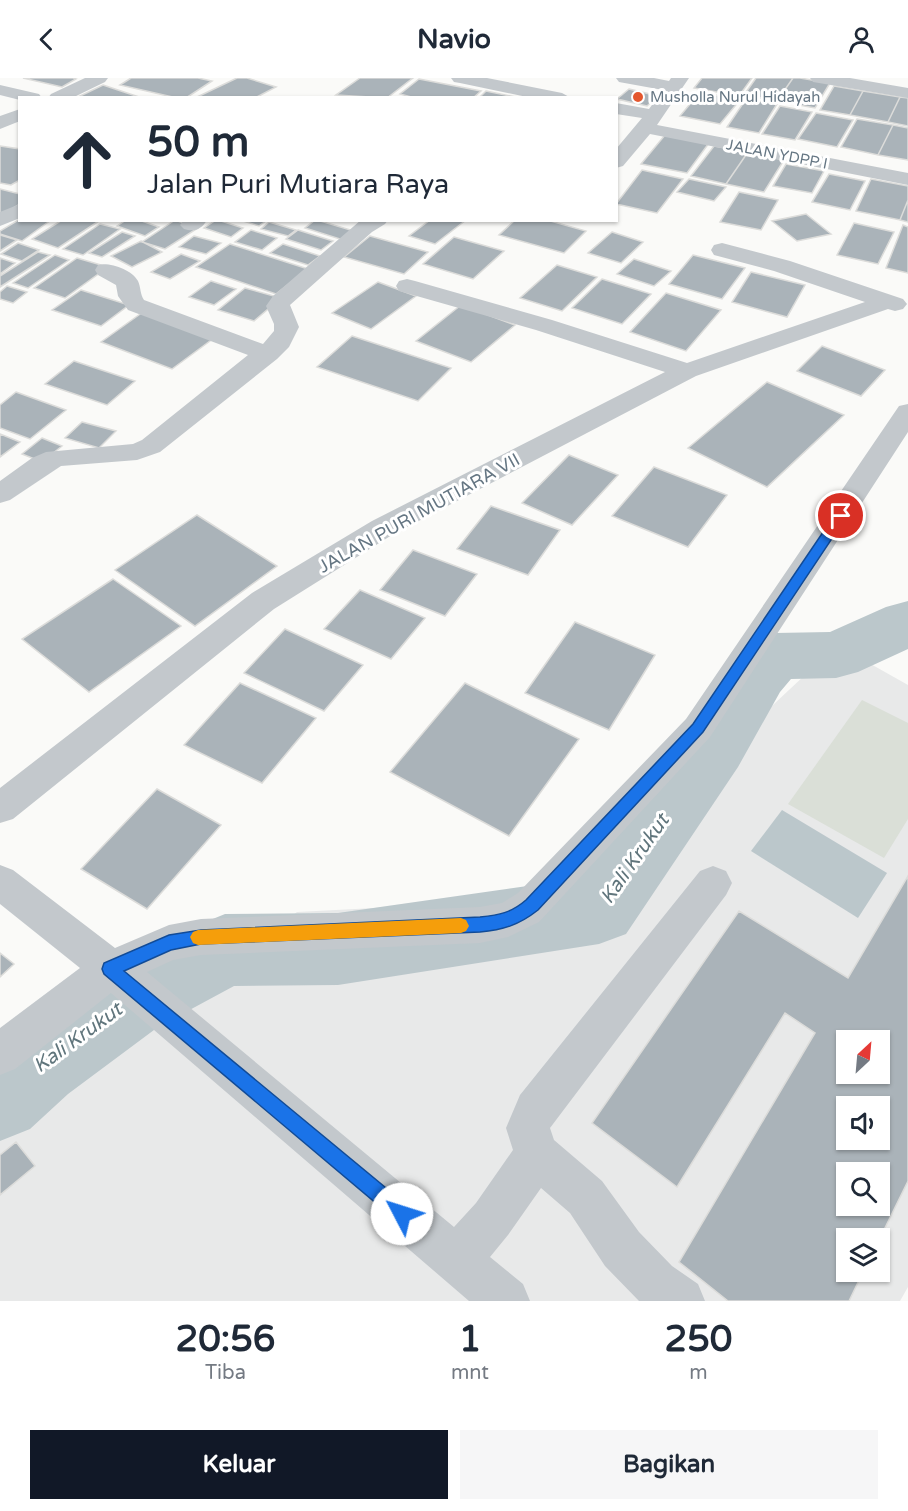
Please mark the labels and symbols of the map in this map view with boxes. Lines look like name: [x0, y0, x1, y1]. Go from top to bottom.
place label: Musholla Nurul Hidayah: [650, 88, 820, 106]
marker: Musholla Nurul Hidayah: [631, 90, 645, 104]
street label: JALAN YDPP I: [725, 135, 829, 173]
street label: JALAN PURI MUTIARA VII: [314, 448, 524, 578]
pin: [815, 490, 866, 541]
water label: Kali Krukut: [595, 808, 676, 908]
water label: Kali Krukut: [29, 996, 129, 1078]
north arrow: [836, 1030, 890, 1084]
position arrow: [370, 1182, 434, 1246]

